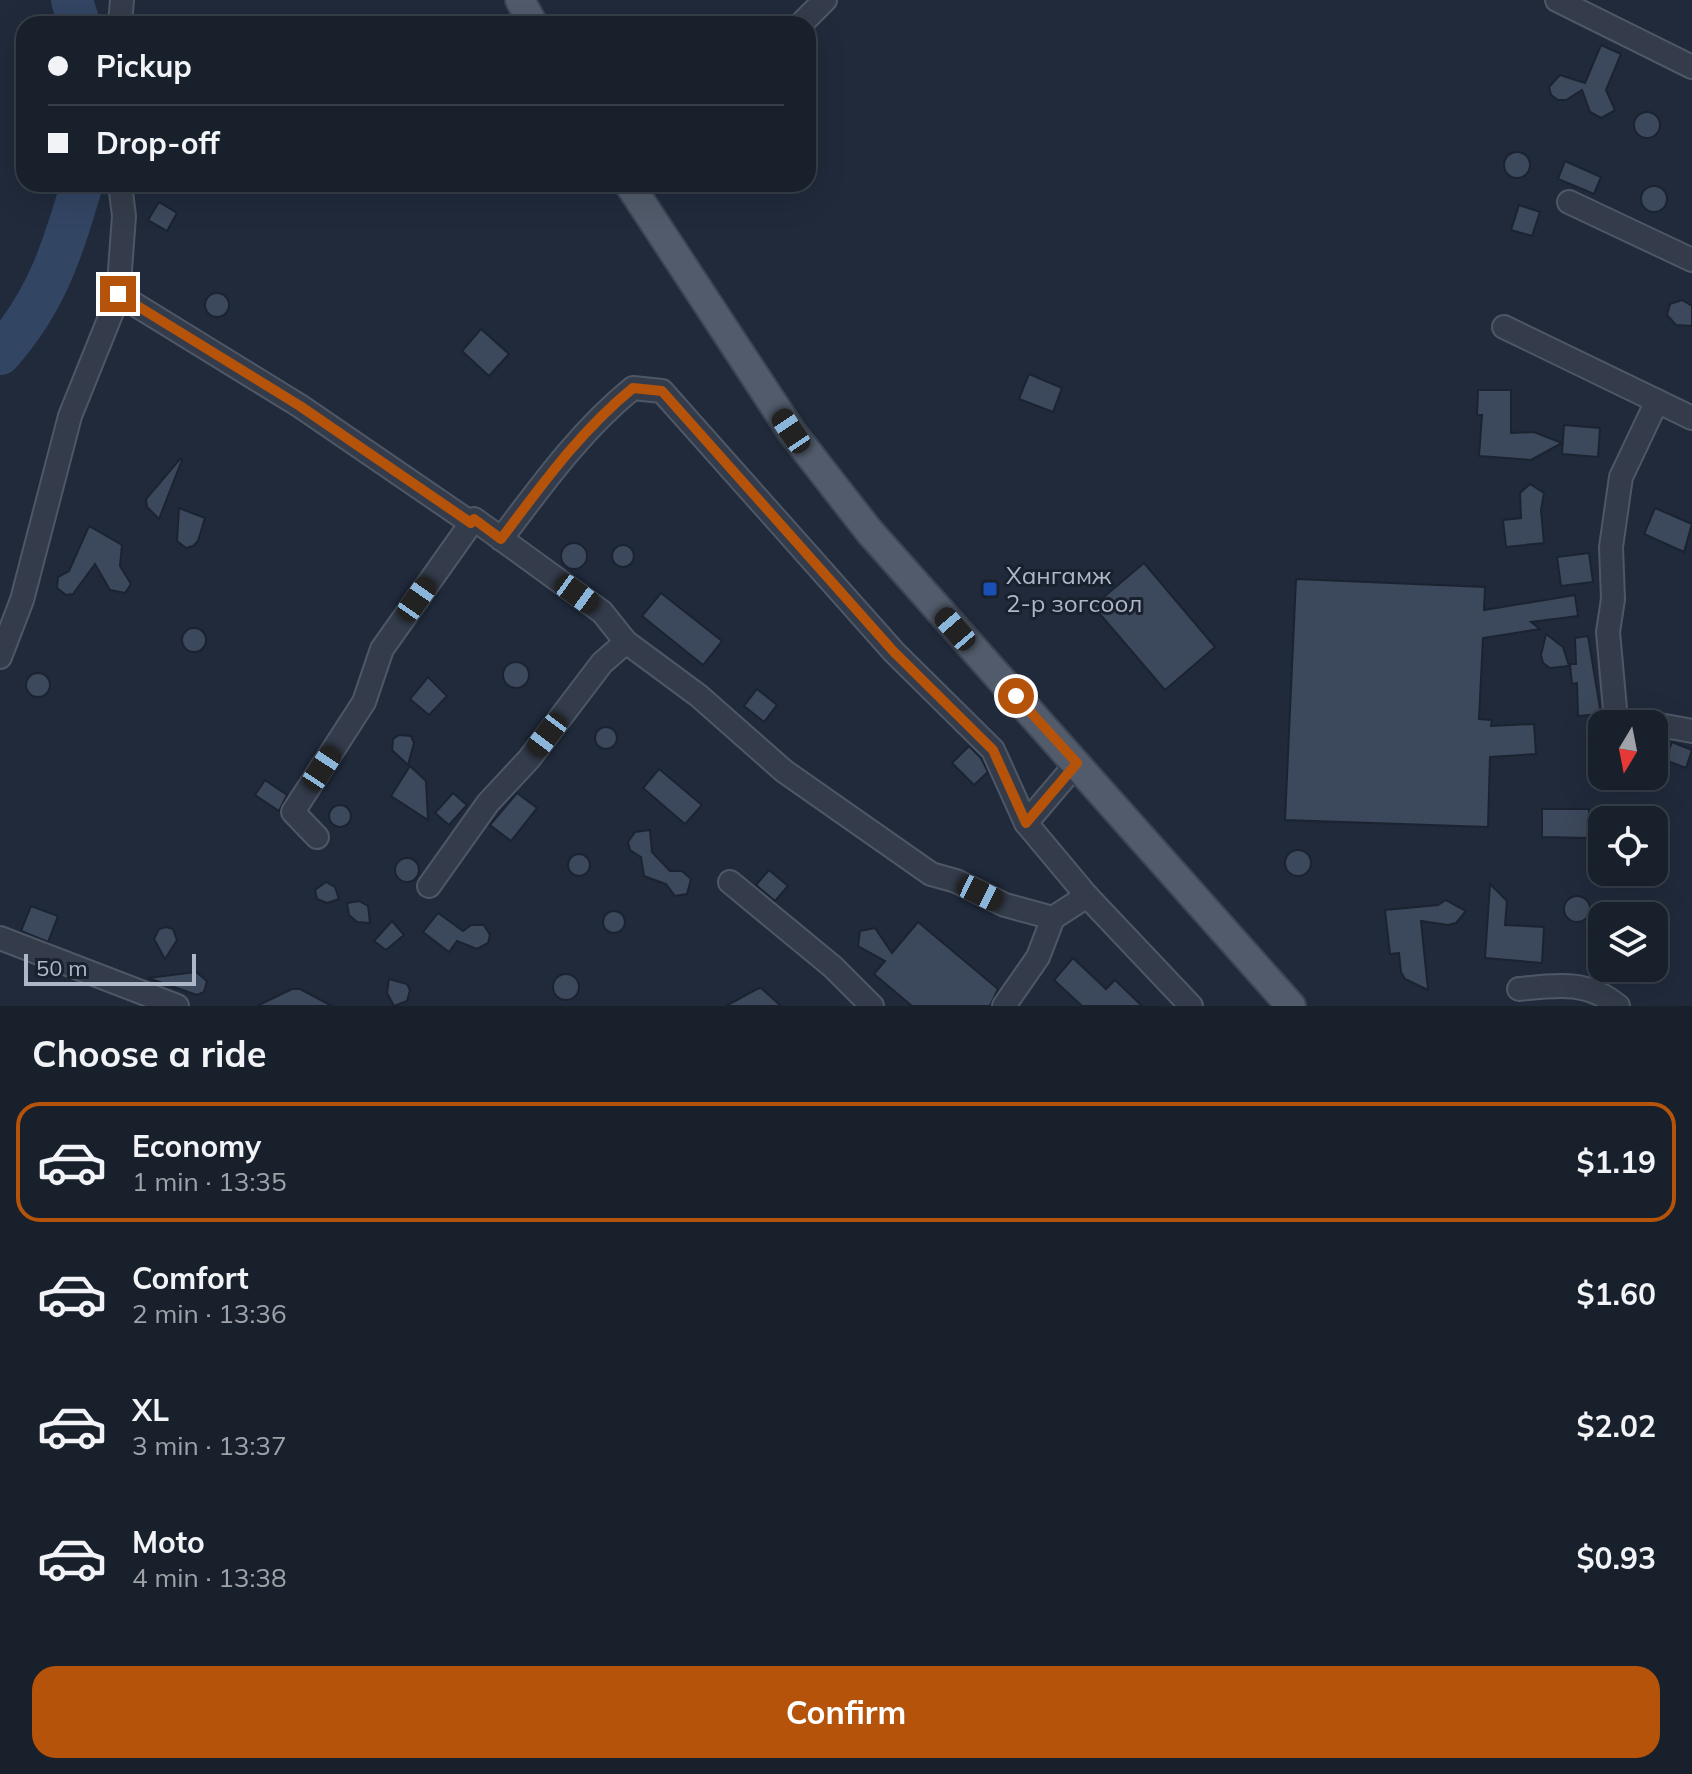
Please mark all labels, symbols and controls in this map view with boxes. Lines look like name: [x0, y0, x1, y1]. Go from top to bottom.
text: Pickup: [96, 47, 192, 85]
text: Drop-off: [96, 124, 220, 162]
route end: [100, 276, 136, 312]
car: [768, 404, 814, 458]
place label: Хангамж 2-р зогсоол: [1006, 560, 1142, 618]
car: [551, 570, 603, 618]
car: [393, 572, 441, 626]
marker: Хангамж 2-р зогсоол: [981, 580, 999, 598]
car: [930, 603, 980, 655]
route start: [998, 678, 1034, 714]
car: [523, 709, 571, 761]
north arrow: [1588, 710, 1668, 790]
map controls: [1588, 710, 1668, 982]
car: [299, 741, 345, 795]
button: locate: [1588, 806, 1668, 886]
car: [953, 872, 1007, 914]
button: layers: [1588, 902, 1668, 982]
scale bar: [24, 950, 196, 986]
text: 50 m: [36, 954, 87, 982]
text: Choose a ride: [32, 1031, 266, 1076]
icon: car: [36, 1126, 108, 1198]
text: Economy: [132, 1127, 261, 1165]
text: $1.19: [1577, 1143, 1656, 1181]
text: 1 min · 13:35: [132, 1165, 287, 1198]
icon: car: [36, 1258, 108, 1330]
text: Comfort: [132, 1259, 249, 1297]
text: $1.60: [1577, 1275, 1656, 1313]
text: 2 min · 13:36: [132, 1297, 287, 1330]
icon: car: [36, 1390, 108, 1462]
text: XL: [132, 1391, 169, 1429]
text: $2.02: [1577, 1407, 1656, 1445]
text: 3 min · 13:37: [132, 1429, 287, 1462]
icon: car: [36, 1522, 108, 1594]
text: Moto: [132, 1523, 205, 1561]
text: $0.93: [1577, 1539, 1656, 1577]
text: 4 min · 13:38: [132, 1561, 287, 1594]
button: Confirm: [32, 1666, 1660, 1758]

